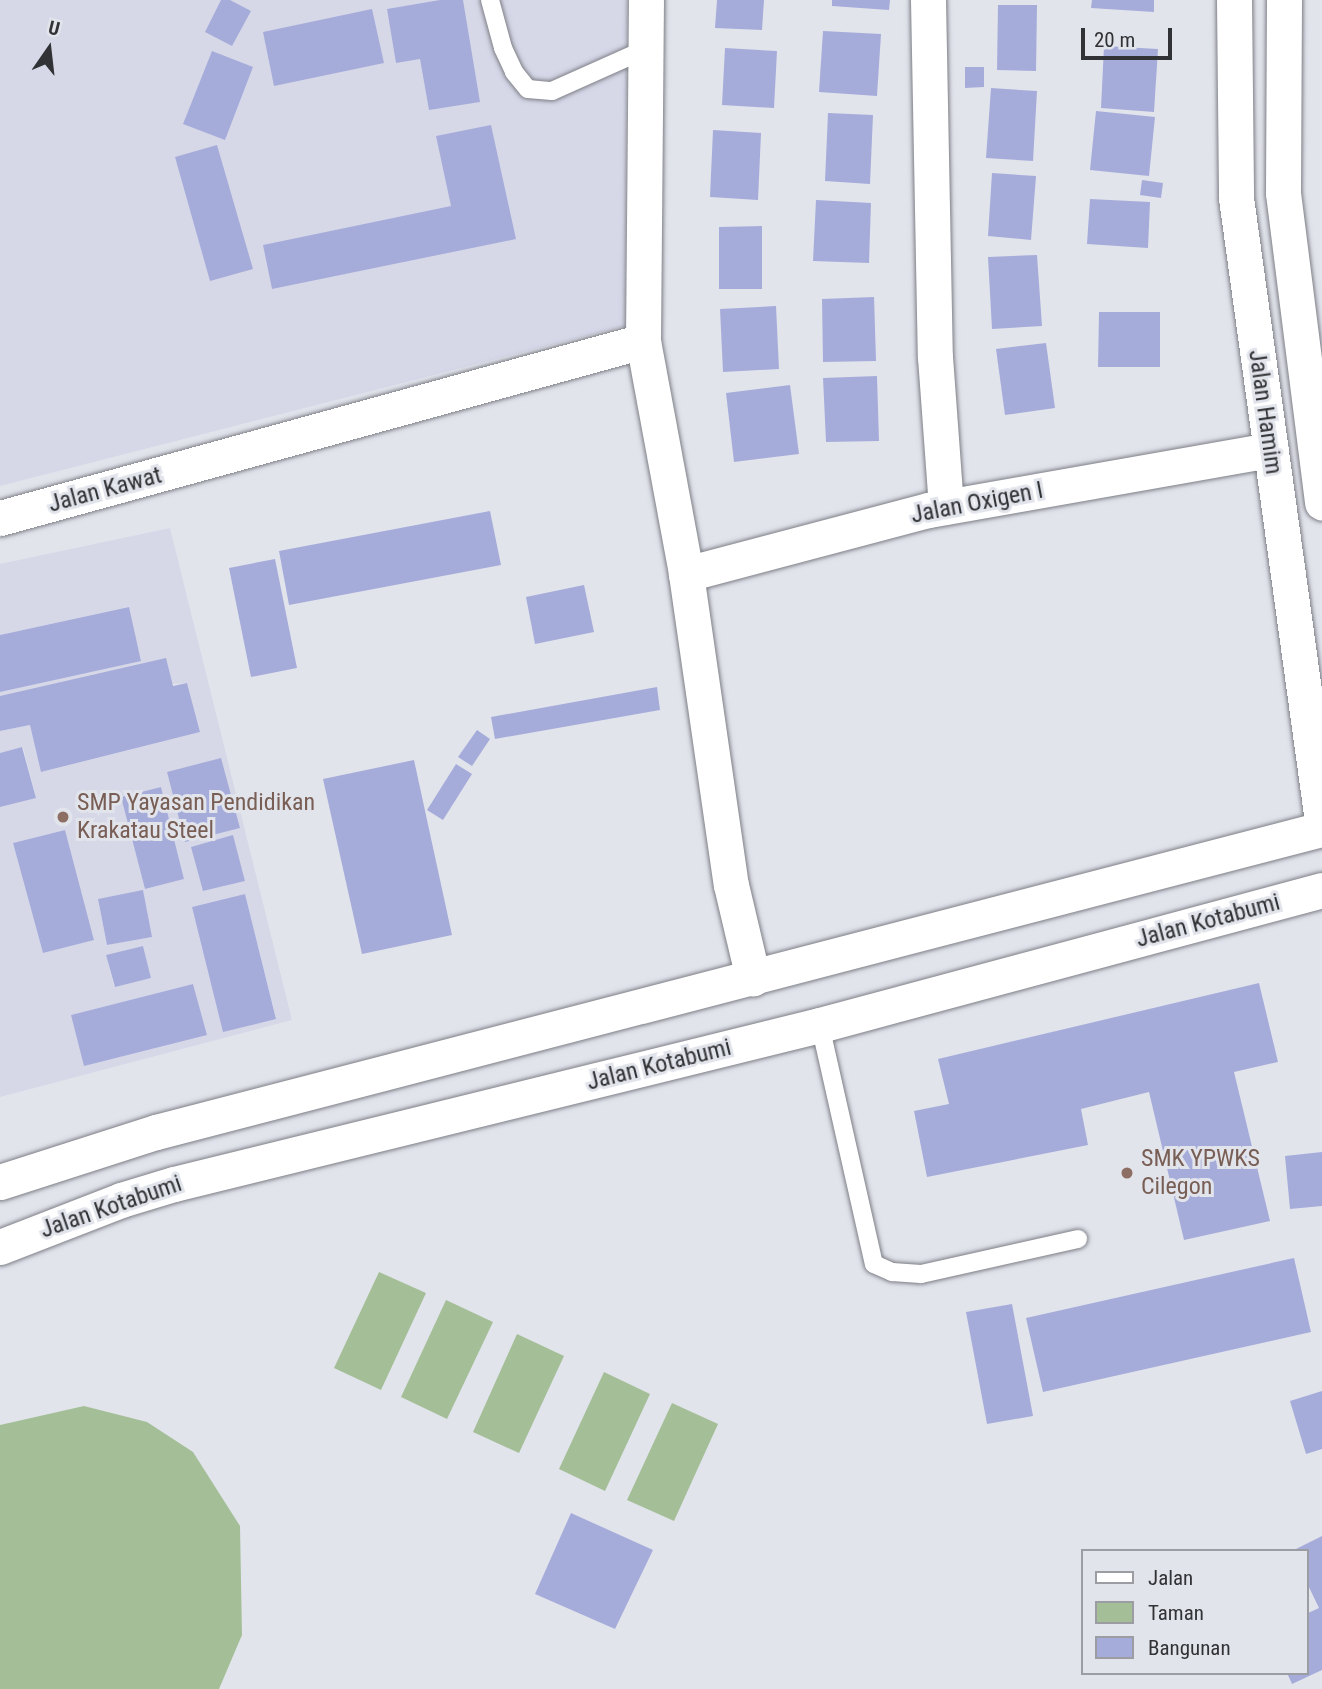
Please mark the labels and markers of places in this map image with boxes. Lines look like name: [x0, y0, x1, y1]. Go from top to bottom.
place label: SMP Yayasan Pendidikan Krakatau Steel: [77, 789, 315, 845]
marker: SMP Yayasan Pendidikan Krakatau Steel: [55, 809, 71, 825]
place label: SMK YPWKS Cilegon: [1141, 1145, 1260, 1201]
marker: SMK YPWKS Cilegon: [1119, 1165, 1135, 1181]

